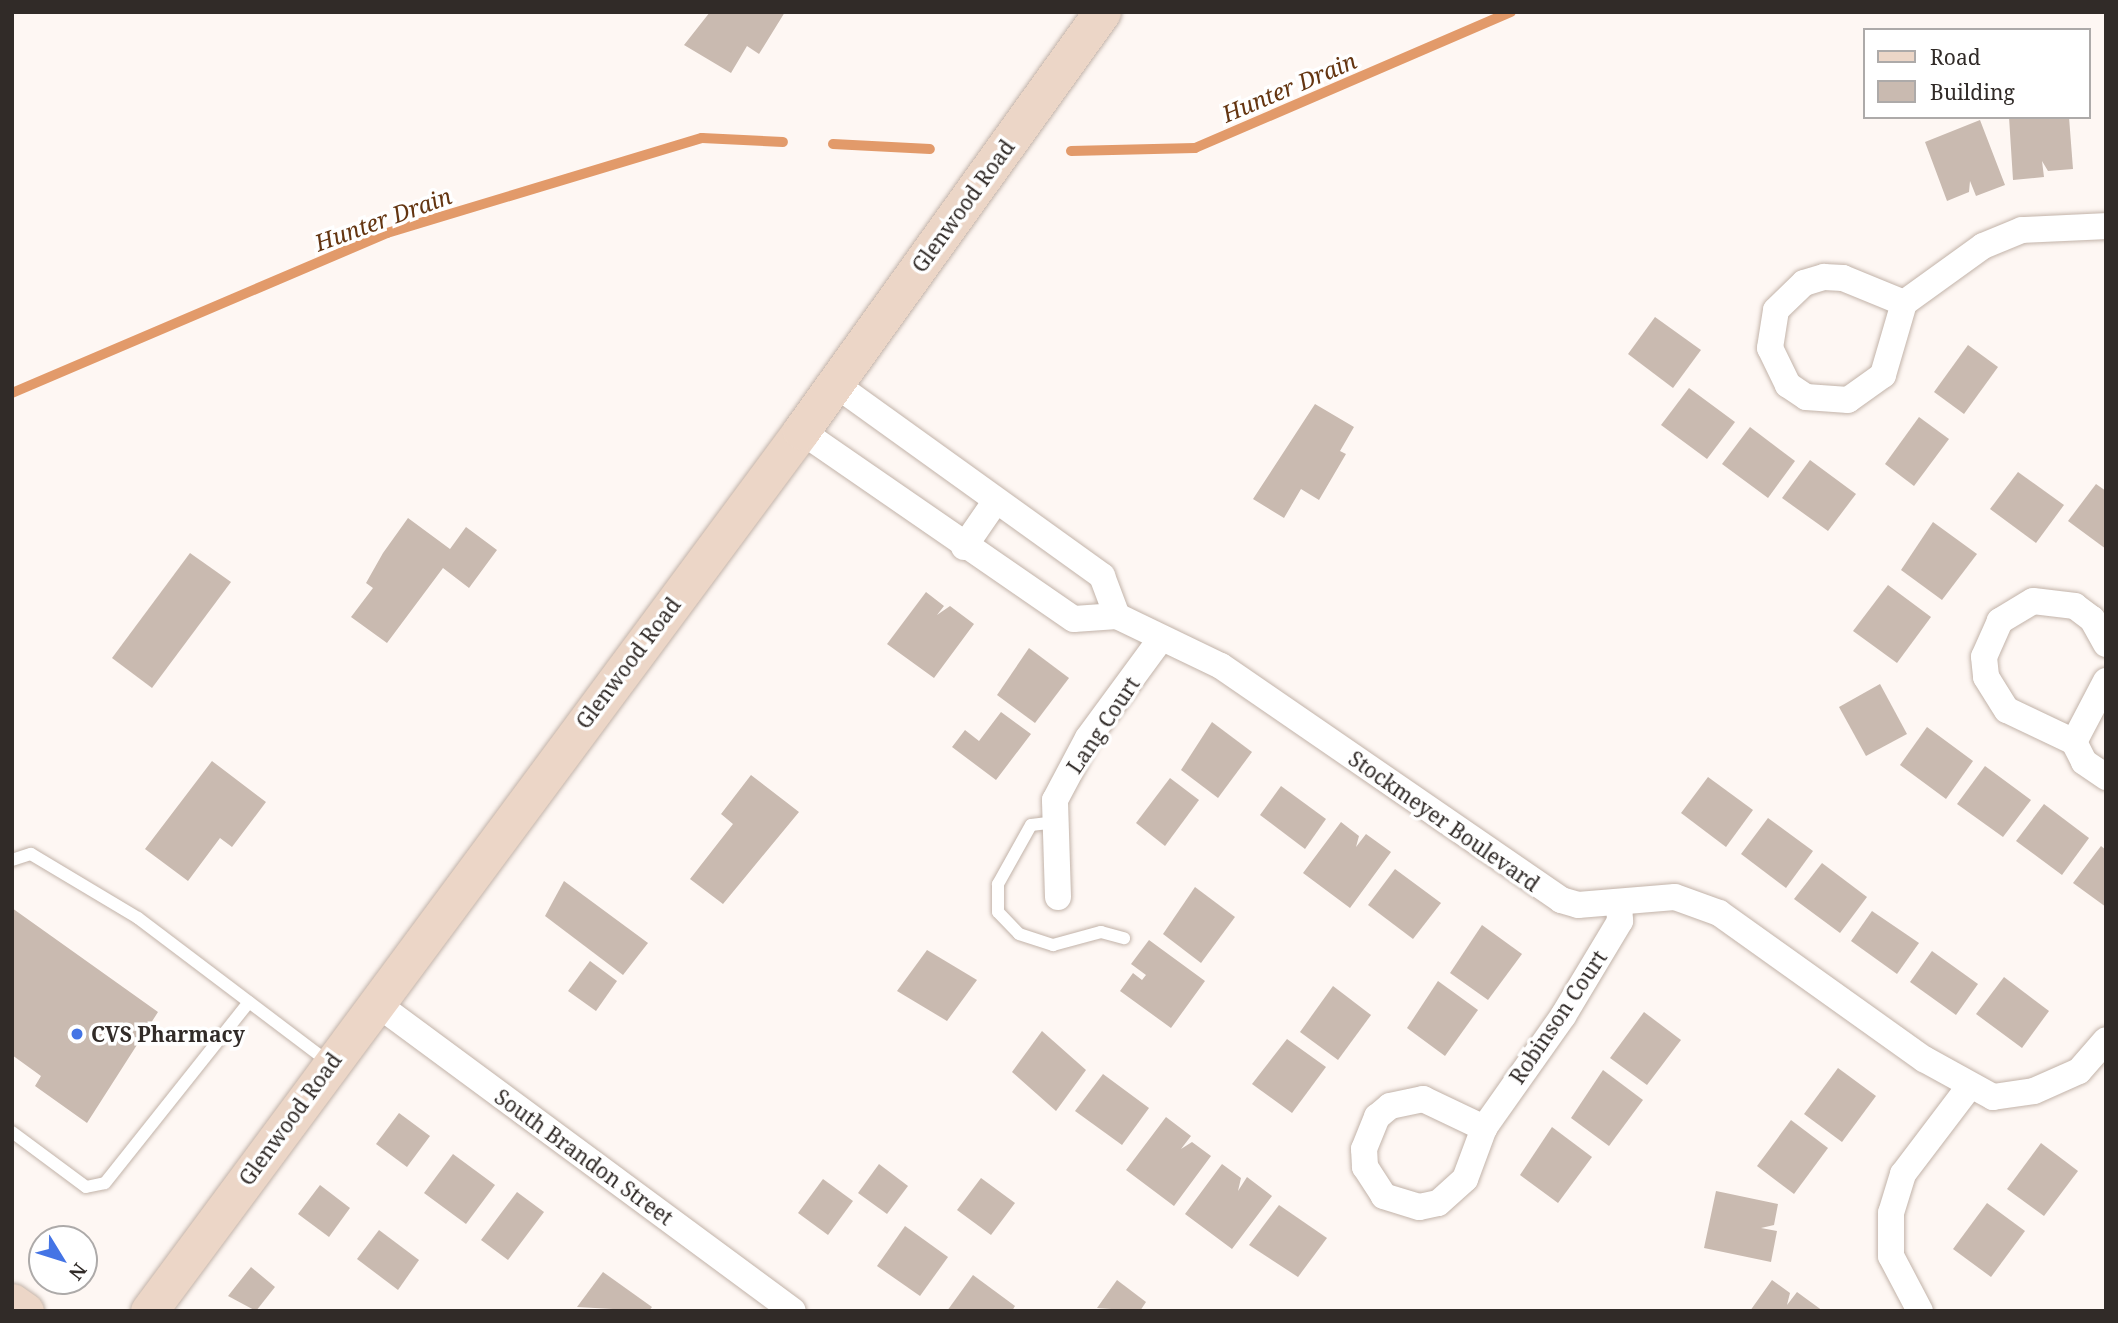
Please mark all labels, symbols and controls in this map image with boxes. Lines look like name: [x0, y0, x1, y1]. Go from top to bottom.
legend: [1862, 28, 2090, 119]
text: Road: [1930, 43, 1981, 71]
water label: Hunter Drain: [1218, 46, 1360, 128]
text: Building: [1930, 78, 2015, 106]
street label: Glenwood Road: [906, 135, 1020, 277]
water label: Hunter Drain: [311, 182, 455, 256]
street label: Glenwood Road: [571, 592, 685, 734]
street label: Lang Court: [1062, 672, 1144, 778]
street label: Stockmeyer Boulevard: [1344, 746, 1544, 896]
street label: Robinson Court: [1504, 946, 1612, 1088]
place label: CVS Pharmacy: [91, 1021, 245, 1047]
marker: CVS Pharmacy: [69, 1026, 85, 1042]
street label: Glenwood Road: [233, 1048, 347, 1190]
street label: South Brandon Street: [490, 1084, 678, 1230]
north arrow: [28, 1225, 98, 1295]
text: N: [63, 1258, 93, 1286]

